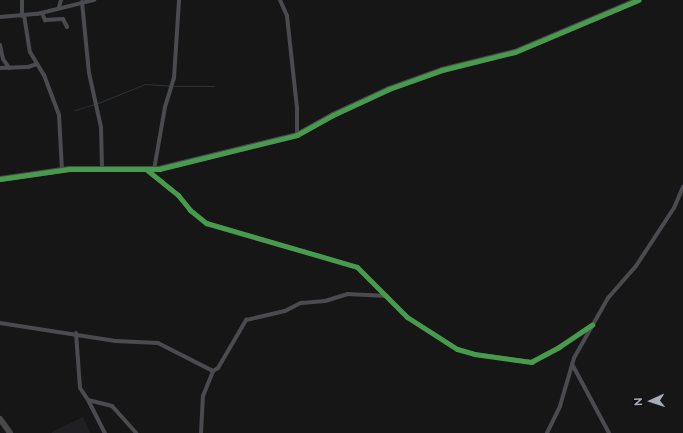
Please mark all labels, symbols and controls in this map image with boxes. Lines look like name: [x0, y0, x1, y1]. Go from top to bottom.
north arrow: [631, 381, 671, 421]
text: N: [632, 397, 645, 406]

